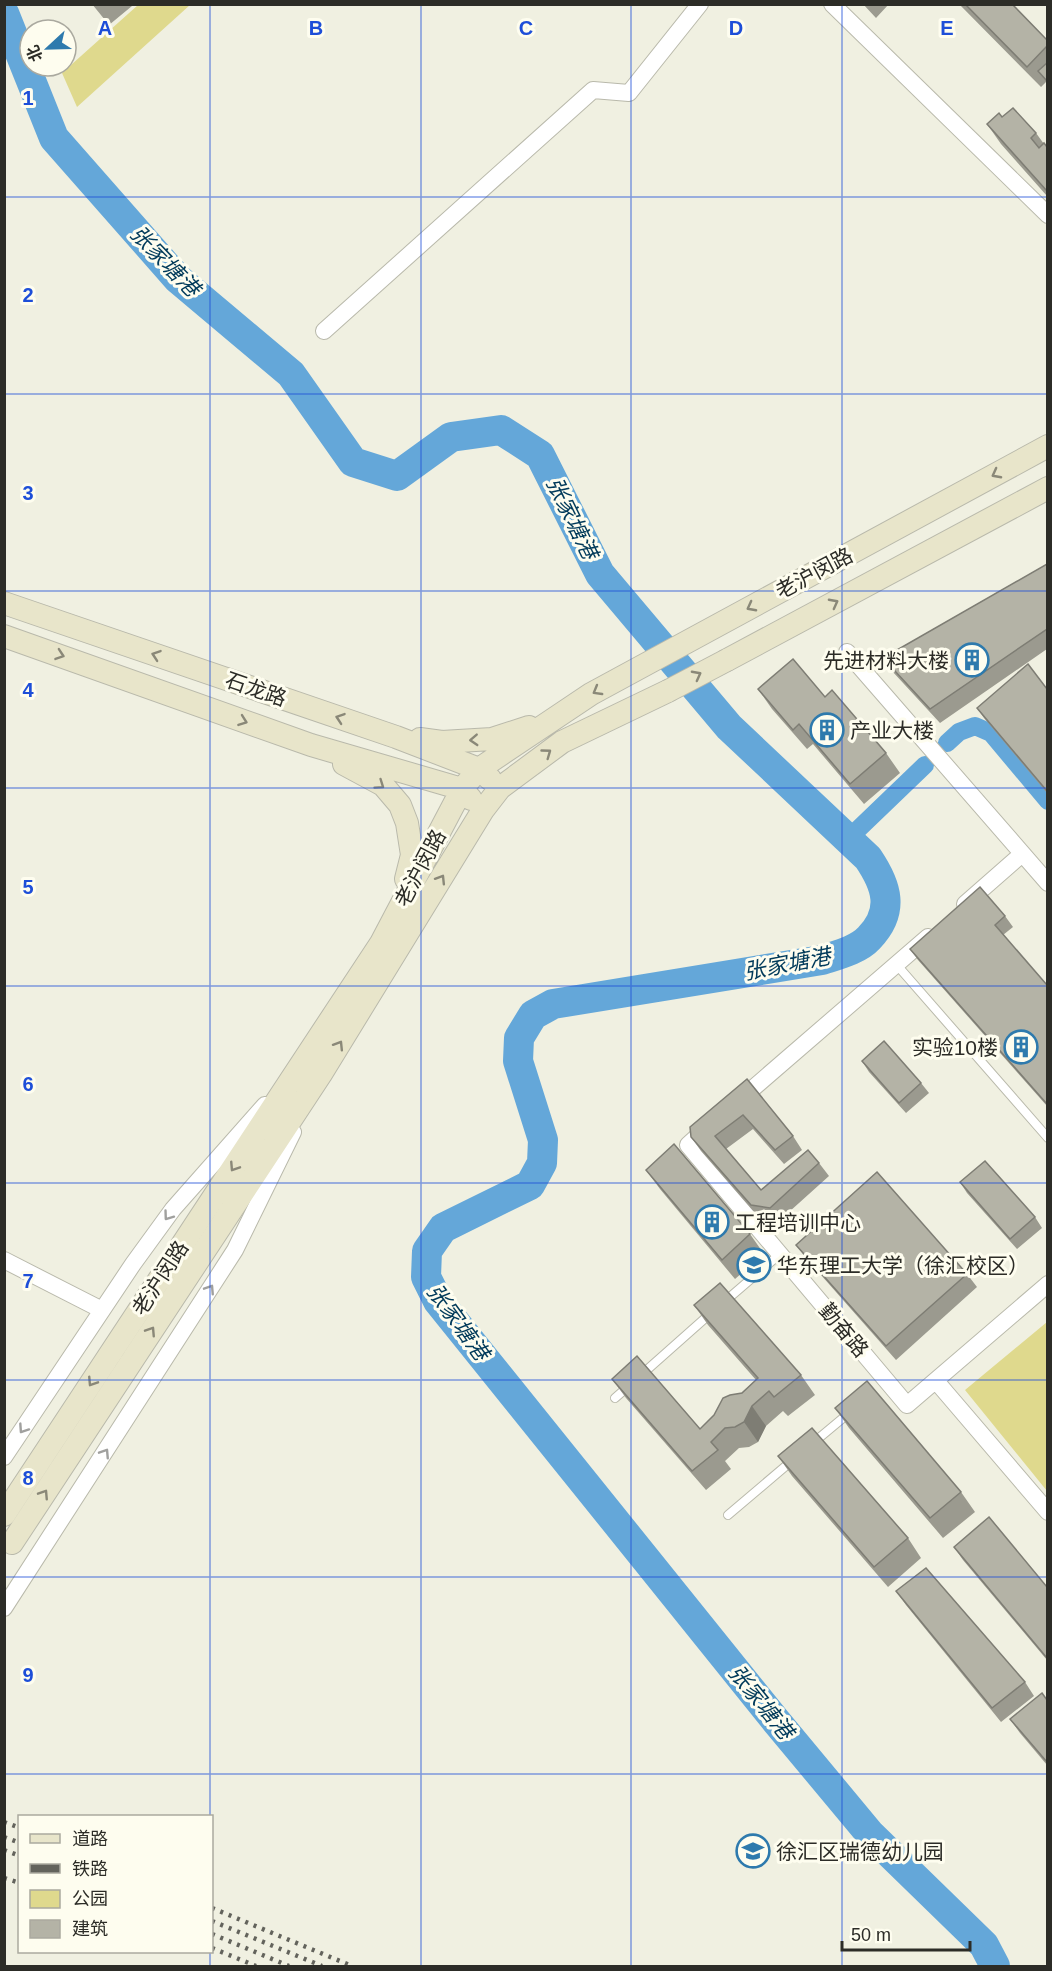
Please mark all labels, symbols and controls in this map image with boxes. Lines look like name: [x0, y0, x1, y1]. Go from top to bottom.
text: A: [98, 17, 112, 39]
text: B: [309, 17, 323, 39]
text: C: [519, 17, 533, 39]
text: D: [729, 17, 743, 39]
text: E: [940, 17, 954, 39]
north arrow: [18, 18, 78, 78]
text: 北: [24, 43, 45, 64]
text: 1: [22, 87, 34, 109]
water label: 张家塘港: [125, 221, 207, 303]
text: 2: [22, 284, 34, 306]
one-way arrow: [992, 467, 1002, 478]
water label: 张家塘港: [541, 473, 604, 566]
text: 3: [22, 482, 34, 504]
street label: 老沪闵路: [772, 543, 856, 603]
one-way arrow: [828, 599, 838, 610]
one-way arrow: [747, 600, 757, 611]
building icon: 先进材料大楼: [954, 642, 990, 678]
one-way arrow: [54, 648, 65, 661]
one-way arrow: [151, 649, 162, 662]
place label: 先进材料大楼: [823, 649, 949, 672]
street label: 石龙路: [222, 668, 290, 710]
one-way arrow: [691, 671, 702, 682]
text: 4: [22, 679, 34, 701]
one-way arrow: [593, 684, 603, 695]
building icon: 产业大楼: [809, 712, 845, 748]
one-way arrow: [237, 713, 248, 726]
one-way arrow: [335, 713, 346, 725]
place label: 产业大楼: [850, 719, 934, 742]
one-way arrow: [469, 733, 478, 746]
one-way arrow: [540, 749, 551, 760]
one-way arrow: [373, 778, 384, 789]
street label: 老沪闵路: [390, 826, 450, 910]
one-way arrow: [434, 875, 446, 885]
text: 5: [22, 876, 34, 898]
water label: 张家塘港: [741, 943, 836, 985]
building icon: 实验10楼: [1003, 1029, 1039, 1065]
place label: 实验10楼: [912, 1036, 998, 1059]
one-way arrow: [331, 1041, 343, 1051]
text: 6: [22, 1073, 34, 1095]
one-way arrow: [229, 1161, 241, 1171]
building icon: 工程培训中心: [694, 1204, 730, 1240]
one-way arrow: [164, 1209, 175, 1220]
place label: 工程培训中心: [735, 1211, 861, 1234]
street label: 老沪闵路: [127, 1237, 193, 1319]
school or university icon: 华东理工大学（徐汇校区）: [736, 1247, 772, 1283]
place label: 华东理工大学（徐汇校区）: [777, 1254, 1029, 1277]
text: 7: [22, 1270, 34, 1292]
water label: 张家塘港: [422, 1279, 496, 1367]
one-way arrow: [203, 1285, 215, 1295]
street label: 勤奋路: [815, 1298, 873, 1362]
one-way arrow: [144, 1327, 156, 1337]
one-way arrow: [88, 1376, 99, 1387]
one-way arrow: [19, 1422, 30, 1433]
one-way arrow: [97, 1449, 109, 1459]
text: 8: [22, 1467, 34, 1489]
one-way arrow: [37, 1490, 48, 1501]
water label: 张家塘港: [724, 1660, 800, 1746]
text: 9: [22, 1664, 34, 1686]
legend: [18, 1815, 213, 1953]
text: 道路: [72, 1829, 108, 1849]
school or university icon: 徐汇区瑞德幼儿园: [735, 1833, 771, 1869]
place label: 徐汇区瑞德幼儿园: [776, 1840, 944, 1863]
text: 铁路: [72, 1859, 108, 1879]
text: 公园: [72, 1889, 108, 1909]
scale bar: [842, 1914, 970, 1952]
text: 建筑: [72, 1919, 108, 1939]
text: 50 m: [851, 1925, 891, 1945]

